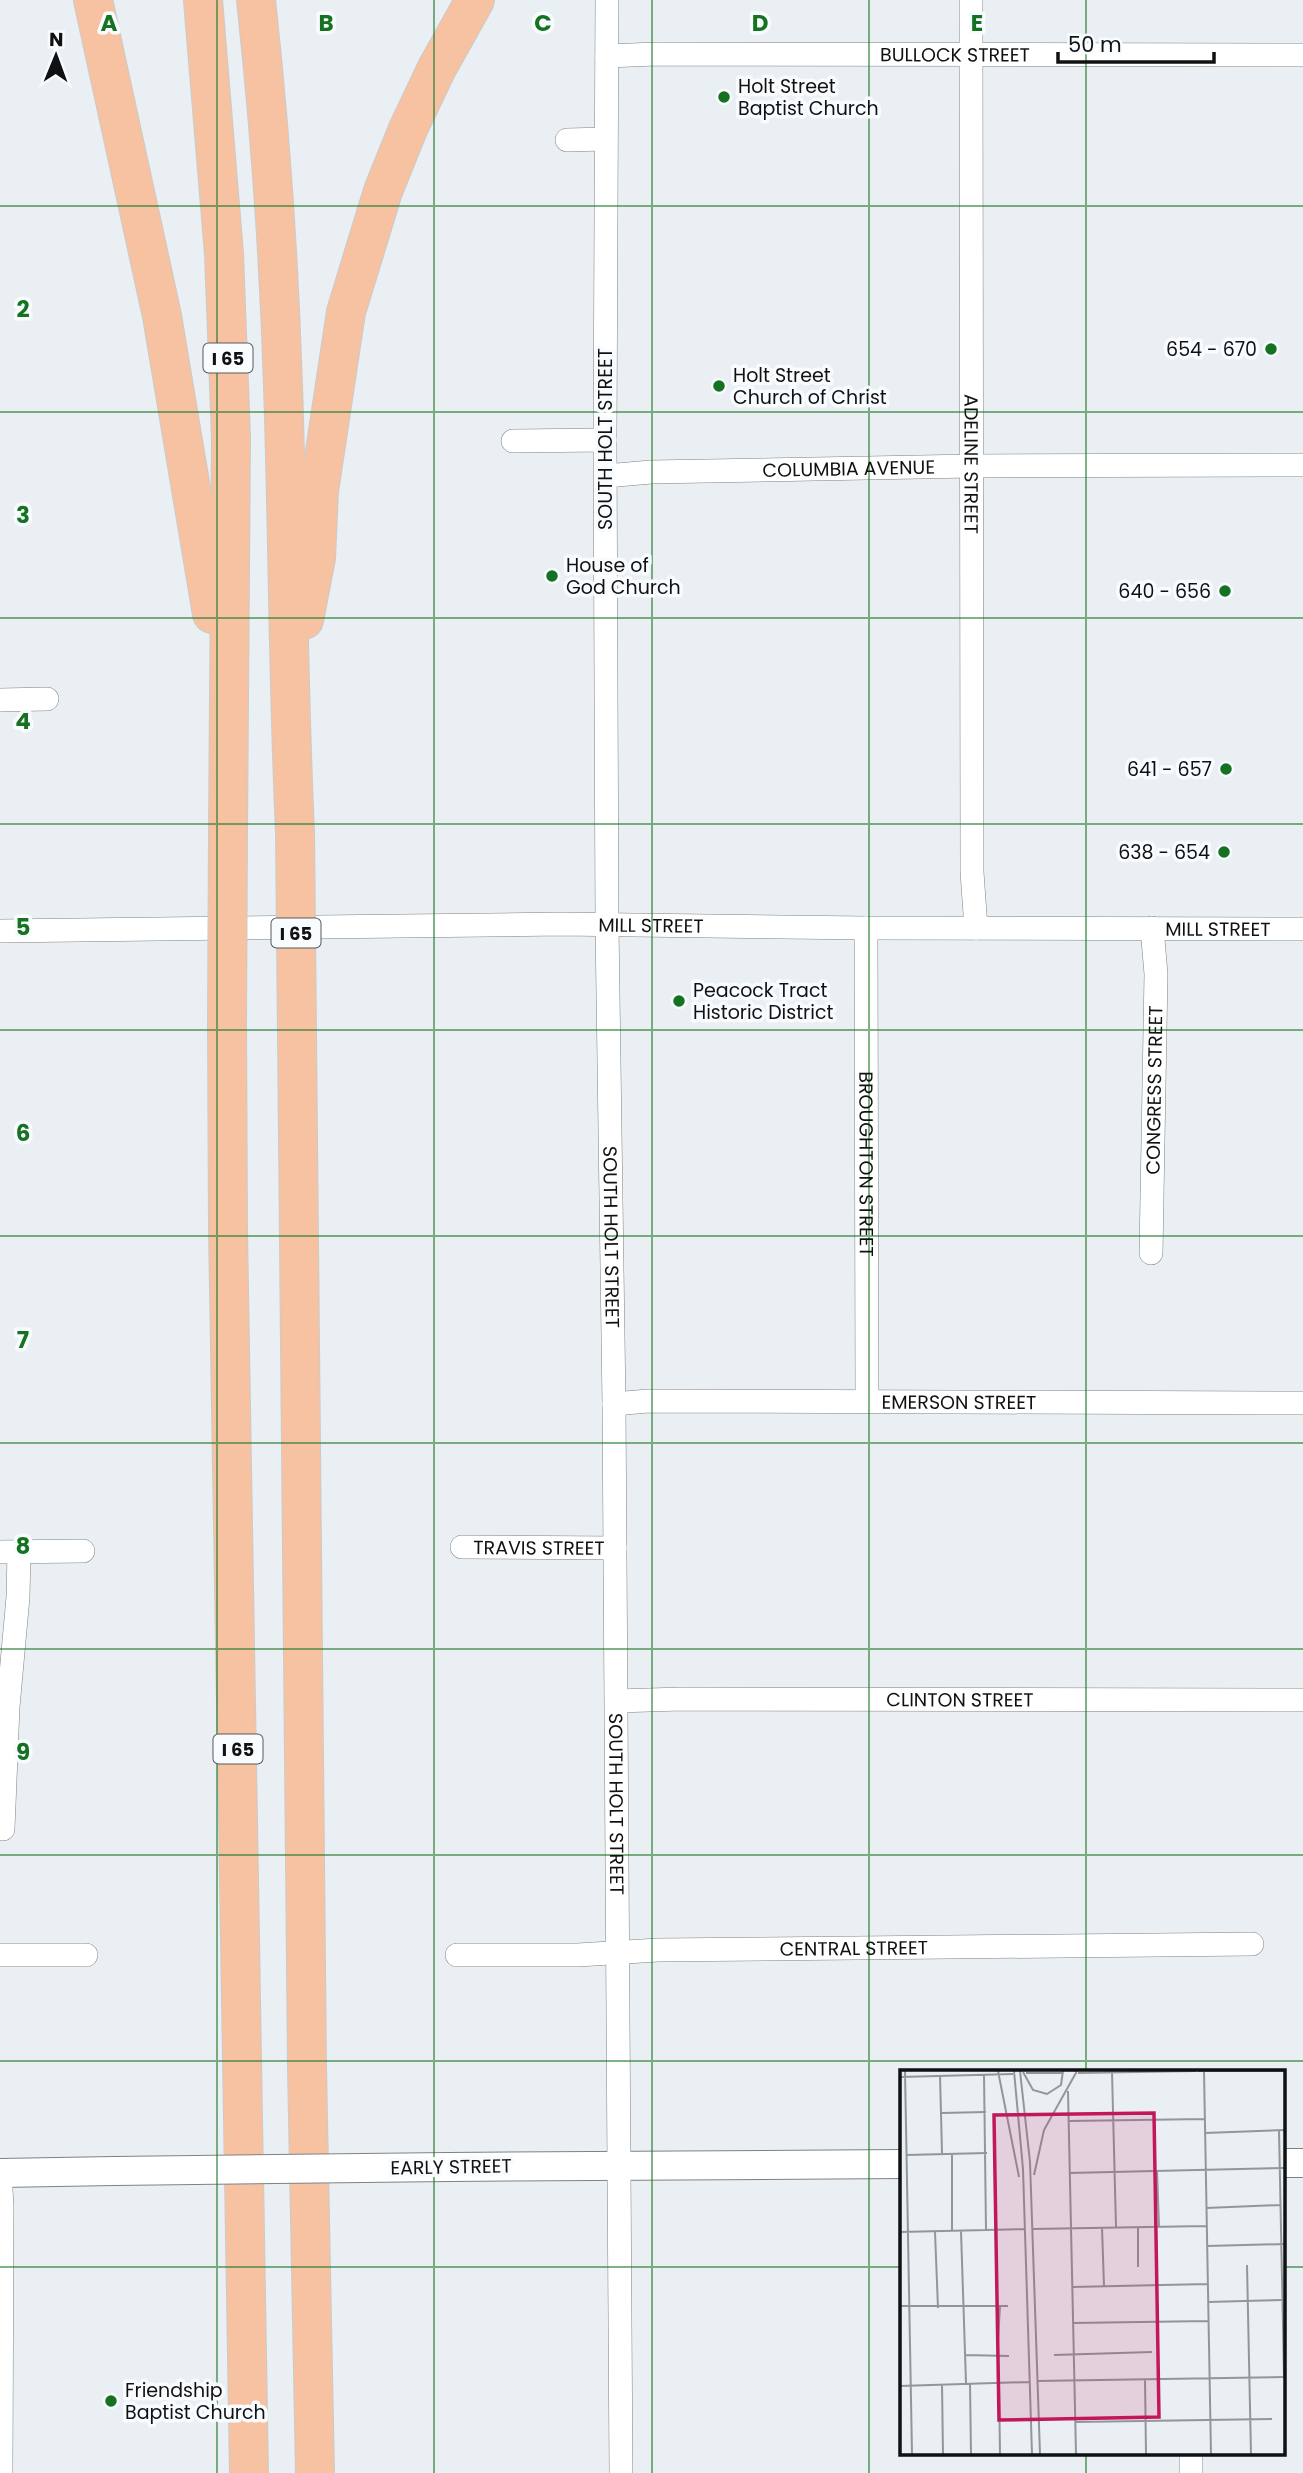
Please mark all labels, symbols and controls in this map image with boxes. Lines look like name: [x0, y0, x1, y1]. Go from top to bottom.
text: A: [101, 7, 118, 39]
text: B: [318, 7, 334, 39]
text: C: [534, 7, 552, 39]
text: D: [752, 7, 768, 39]
text: E: [971, 7, 983, 39]
north arrow: [21, 21, 91, 91]
scale bar: [1058, 21, 1214, 65]
text: N: [49, 26, 64, 53]
text: 50 m: [1068, 30, 1122, 59]
street label: BULLOCK STREET: [880, 41, 1030, 68]
place label: Holt Street Baptist Church: [738, 73, 879, 122]
marker: Holt Street Baptist Church: [716, 89, 732, 105]
text: 2: [16, 293, 30, 325]
place label: 654 - 670: [1166, 336, 1257, 363]
marker: 654 - 670: [1263, 341, 1279, 357]
road number: I 65: [204, 344, 252, 372]
street label: SOUTH HOLT STREET: [592, 348, 619, 530]
place label: Holt Street Church of Christ: [733, 362, 887, 411]
marker: Holt Street Church of Christ: [711, 378, 727, 394]
street label: ADELINE STREET: [958, 394, 985, 534]
street label: COLUMBIA AVENUE: [762, 453, 935, 483]
text: 3: [16, 499, 30, 531]
place label: House of God Church: [566, 552, 681, 601]
marker: House of God Church: [544, 568, 560, 584]
place label: 640 - 656: [1118, 578, 1211, 605]
marker: 640 - 656: [1217, 583, 1233, 599]
text: 4: [15, 705, 31, 737]
place label: 641 - 657: [1127, 756, 1212, 783]
marker: 641 - 657: [1218, 761, 1234, 777]
place label: 638 - 654: [1118, 839, 1210, 866]
marker: 638 - 654: [1216, 844, 1232, 860]
text: 5: [16, 911, 30, 943]
street label: MILL STREET: [598, 911, 704, 939]
street label: MILL STREET: [1165, 915, 1271, 942]
road number: I 65: [272, 918, 320, 948]
place label: Peacock Tract Historic District: [693, 977, 833, 1026]
marker: Peacock Tract Historic District: [671, 993, 687, 1009]
street label: CONGRESS STREET: [1139, 1005, 1169, 1175]
street label: BROUGHTON STREET: [853, 1071, 880, 1257]
text: 6: [16, 1117, 30, 1149]
street label: SOUTH HOLT STREET: [597, 1146, 626, 1328]
text: 7: [17, 1324, 29, 1356]
street label: EMERSON STREET: [881, 1388, 1036, 1416]
text: 8: [16, 1530, 30, 1562]
street label: TRAVIS STREET: [473, 1534, 605, 1561]
street label: CLINTON STREET: [886, 1686, 1034, 1713]
street label: SOUTH HOLT STREET: [603, 1713, 631, 1895]
road number: I 65: [214, 1734, 262, 1764]
text: 9: [16, 1736, 30, 1768]
street label: CENTRAL STREET: [779, 1934, 928, 1962]
inset map: [900, 2070, 1286, 2456]
street label: EARLY STREET: [390, 2152, 512, 2182]
place label: Friendship Baptist Church: [125, 2377, 266, 2426]
marker: Friendship Baptist Church: [103, 2393, 119, 2409]

